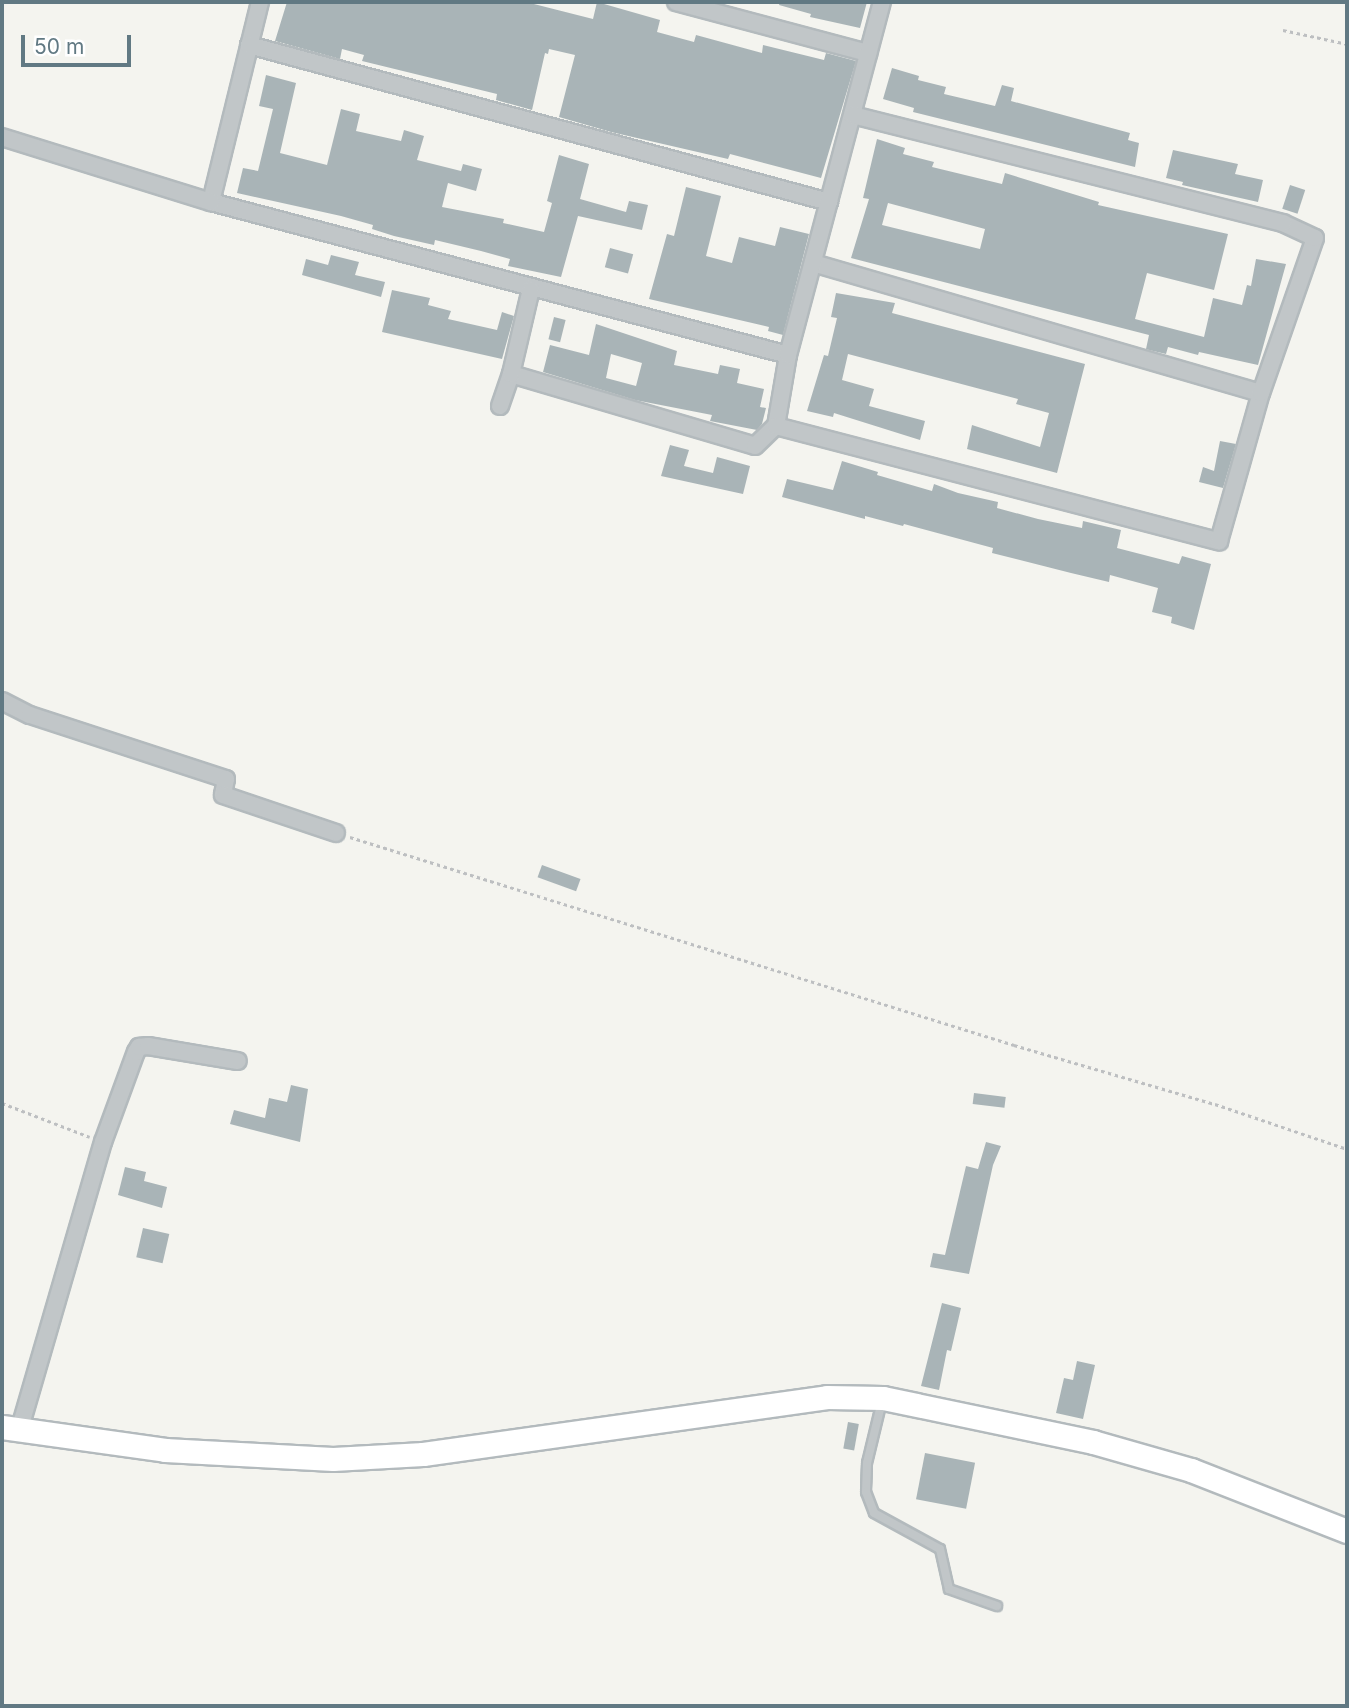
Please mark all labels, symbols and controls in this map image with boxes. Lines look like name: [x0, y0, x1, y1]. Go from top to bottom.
scale bar: [24, 21, 135, 65]
text: 50 m: [34, 34, 84, 59]

